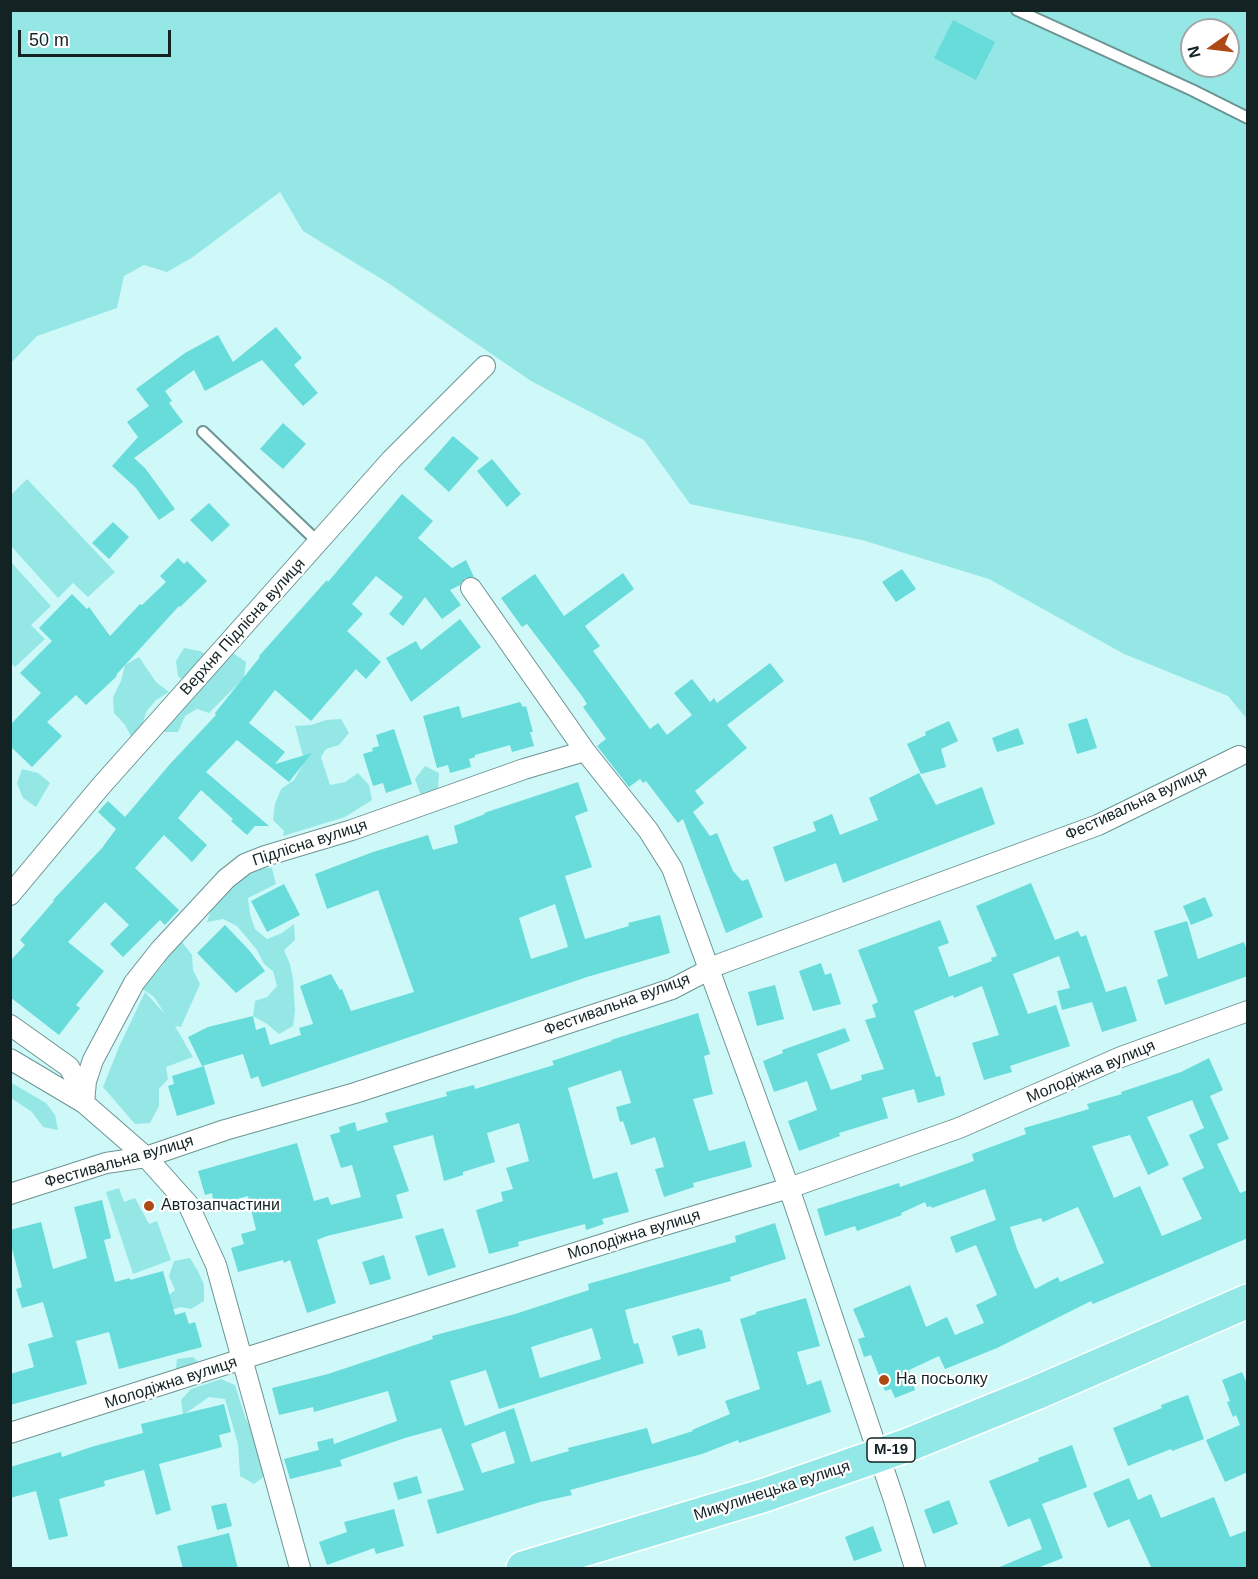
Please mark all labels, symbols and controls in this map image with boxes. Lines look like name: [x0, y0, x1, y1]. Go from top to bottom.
scale bar: [21, 18, 174, 56]
north arrow: [1180, 18, 1240, 78]
text: 50 m: [29, 30, 69, 50]
text: N: [1184, 44, 1204, 60]
street label: Верхня Підлісна вулиця: [176, 555, 310, 699]
street label: Фестивальна вулиця: [1062, 763, 1210, 845]
street label: Підлісна вулиця: [250, 815, 370, 871]
street label: Фестивальна вулиця: [541, 970, 693, 1040]
street label: Молодіжна вулиця: [1024, 1036, 1158, 1108]
street label: Фестивальна вулиця: [42, 1132, 196, 1192]
place label: Автозапчастини: [161, 1196, 280, 1216]
marker: Автозапчастини: [142, 1199, 156, 1213]
street label: Молодіжна вулиця: [565, 1206, 703, 1264]
street label: Молодіжна вулиця: [103, 1353, 239, 1413]
place label: На посьолку: [896, 1370, 988, 1390]
marker: На посьолку: [877, 1373, 891, 1387]
road number: М-19: [867, 1438, 915, 1462]
street label: Микулинецька вулиця: [691, 1457, 853, 1525]

